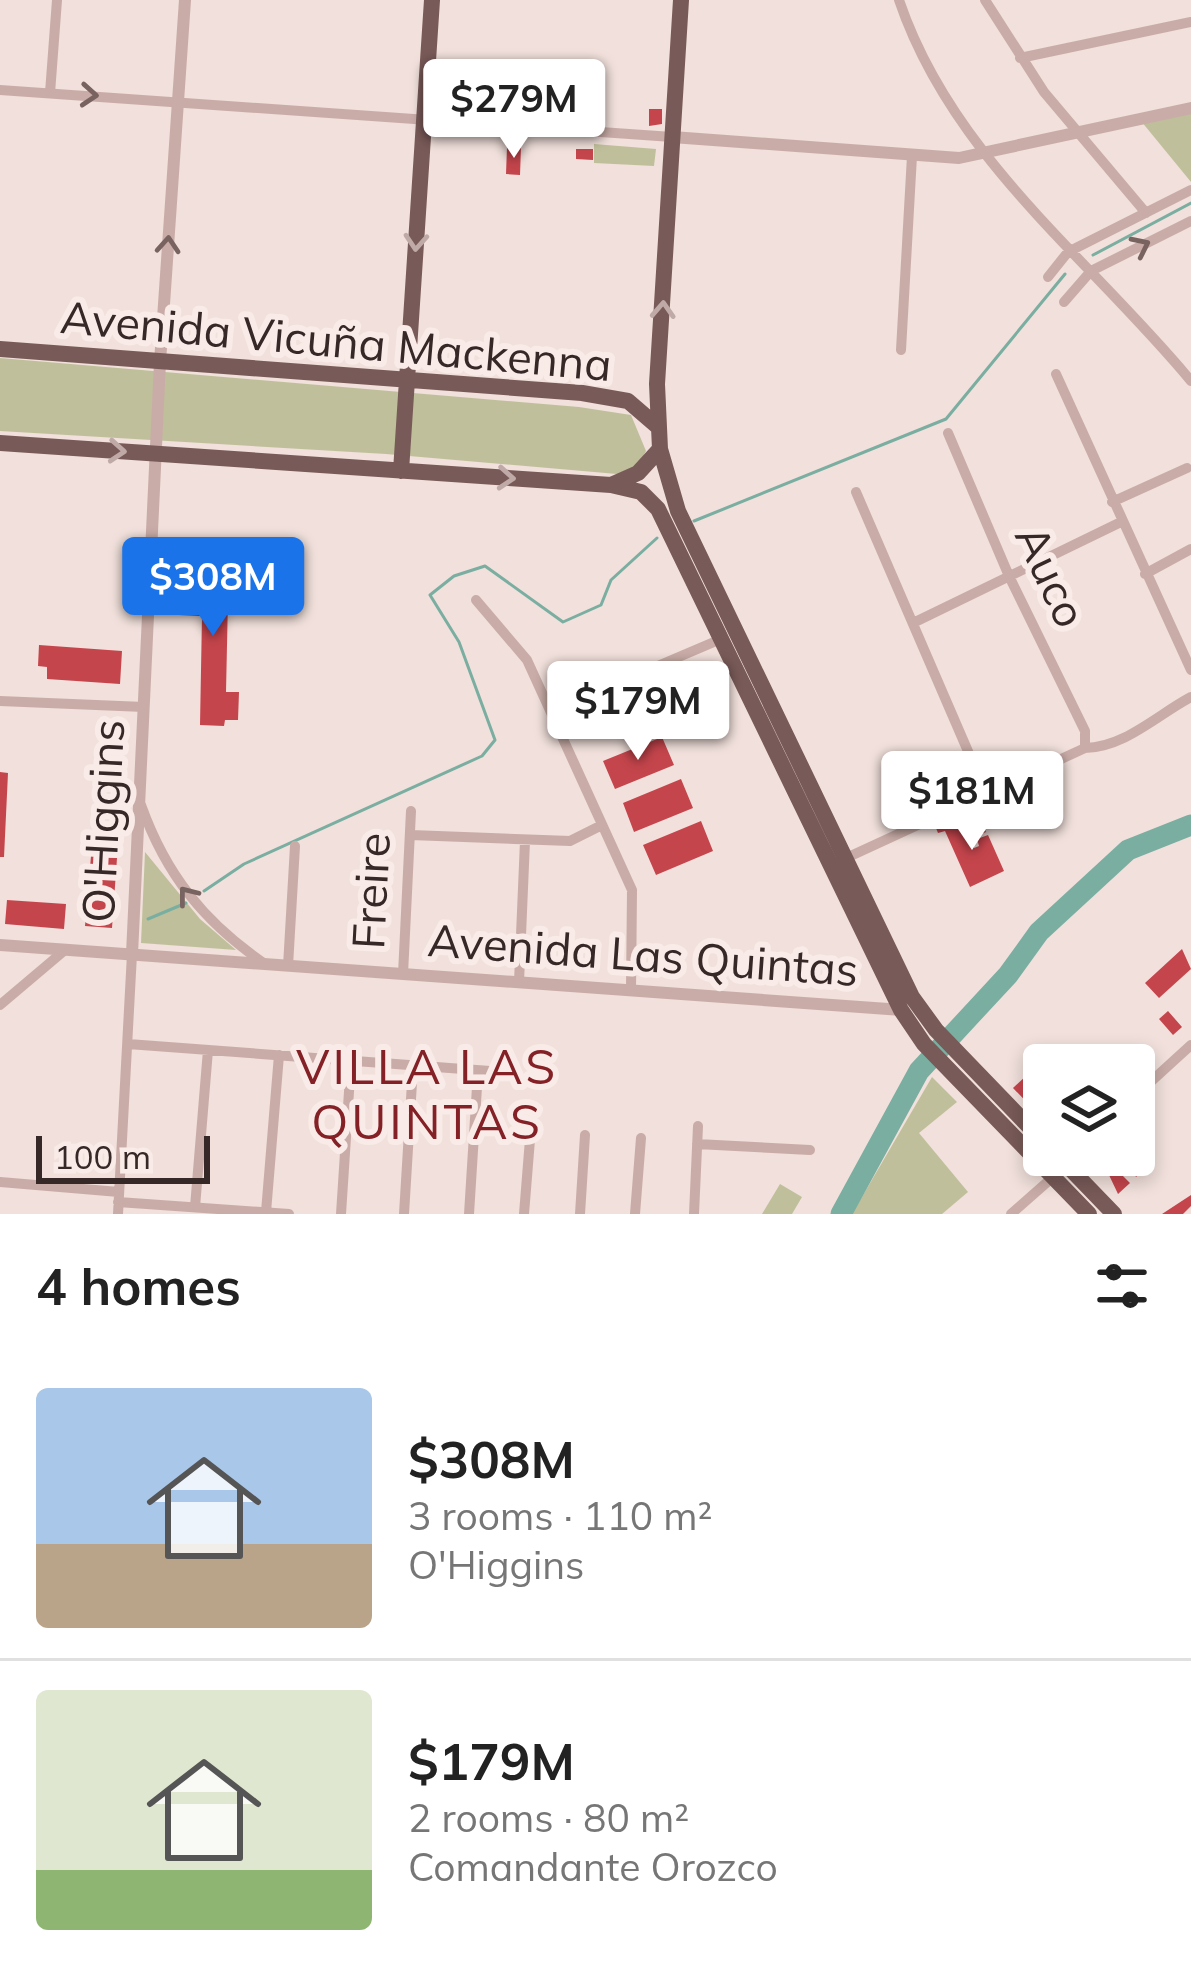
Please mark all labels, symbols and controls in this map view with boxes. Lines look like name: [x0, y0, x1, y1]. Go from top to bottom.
pin: $279M: [430, 59, 598, 161]
text: $279M: [450, 73, 578, 122]
one-way arrow: [80, 82, 99, 108]
one-way arrow: [404, 233, 430, 252]
one-way arrow: [154, 235, 180, 254]
one-way arrow: [1129, 237, 1150, 261]
street label: Avenida Vicuña Mackenna: [58, 288, 614, 392]
one-way arrow: [650, 300, 676, 319]
one-way arrow: [108, 437, 127, 463]
one-way arrow: [497, 465, 516, 491]
street label: Auco: [1004, 515, 1100, 636]
pin: $308M: [129, 537, 297, 639]
text: $308M: [149, 551, 277, 600]
pin: $179M: [554, 661, 722, 763]
text: $179M: [574, 675, 702, 724]
street label: O'Higgins: [69, 718, 135, 924]
pin: $181M: [888, 751, 1056, 853]
text: $181M: [908, 765, 1036, 814]
street label: Freire: [339, 831, 401, 951]
one-way arrow: [180, 886, 201, 908]
street label: Avenida Las Quintas: [426, 911, 860, 997]
district label: VILLA LAS QUINTAS: [296, 1036, 558, 1151]
map controls: [1023, 1044, 1155, 1176]
button: layers: [1023, 1044, 1155, 1176]
scale bar: [36, 1130, 210, 1183]
text: 100 m: [54, 1136, 151, 1177]
icon: filters: [1089, 1253, 1155, 1319]
text: 4 homes: [36, 1254, 241, 1318]
text: $308M: [408, 1427, 575, 1491]
icon: home: [132, 1436, 276, 1580]
text: 3 rooms · 110 m²: [408, 1491, 712, 1540]
text: O'Higgins: [408, 1540, 584, 1589]
text: $179M: [408, 1729, 575, 1793]
icon: home: [132, 1738, 276, 1882]
text: 2 rooms · 80 m²: [408, 1793, 689, 1842]
text: Comandante Orozco: [408, 1842, 778, 1891]

